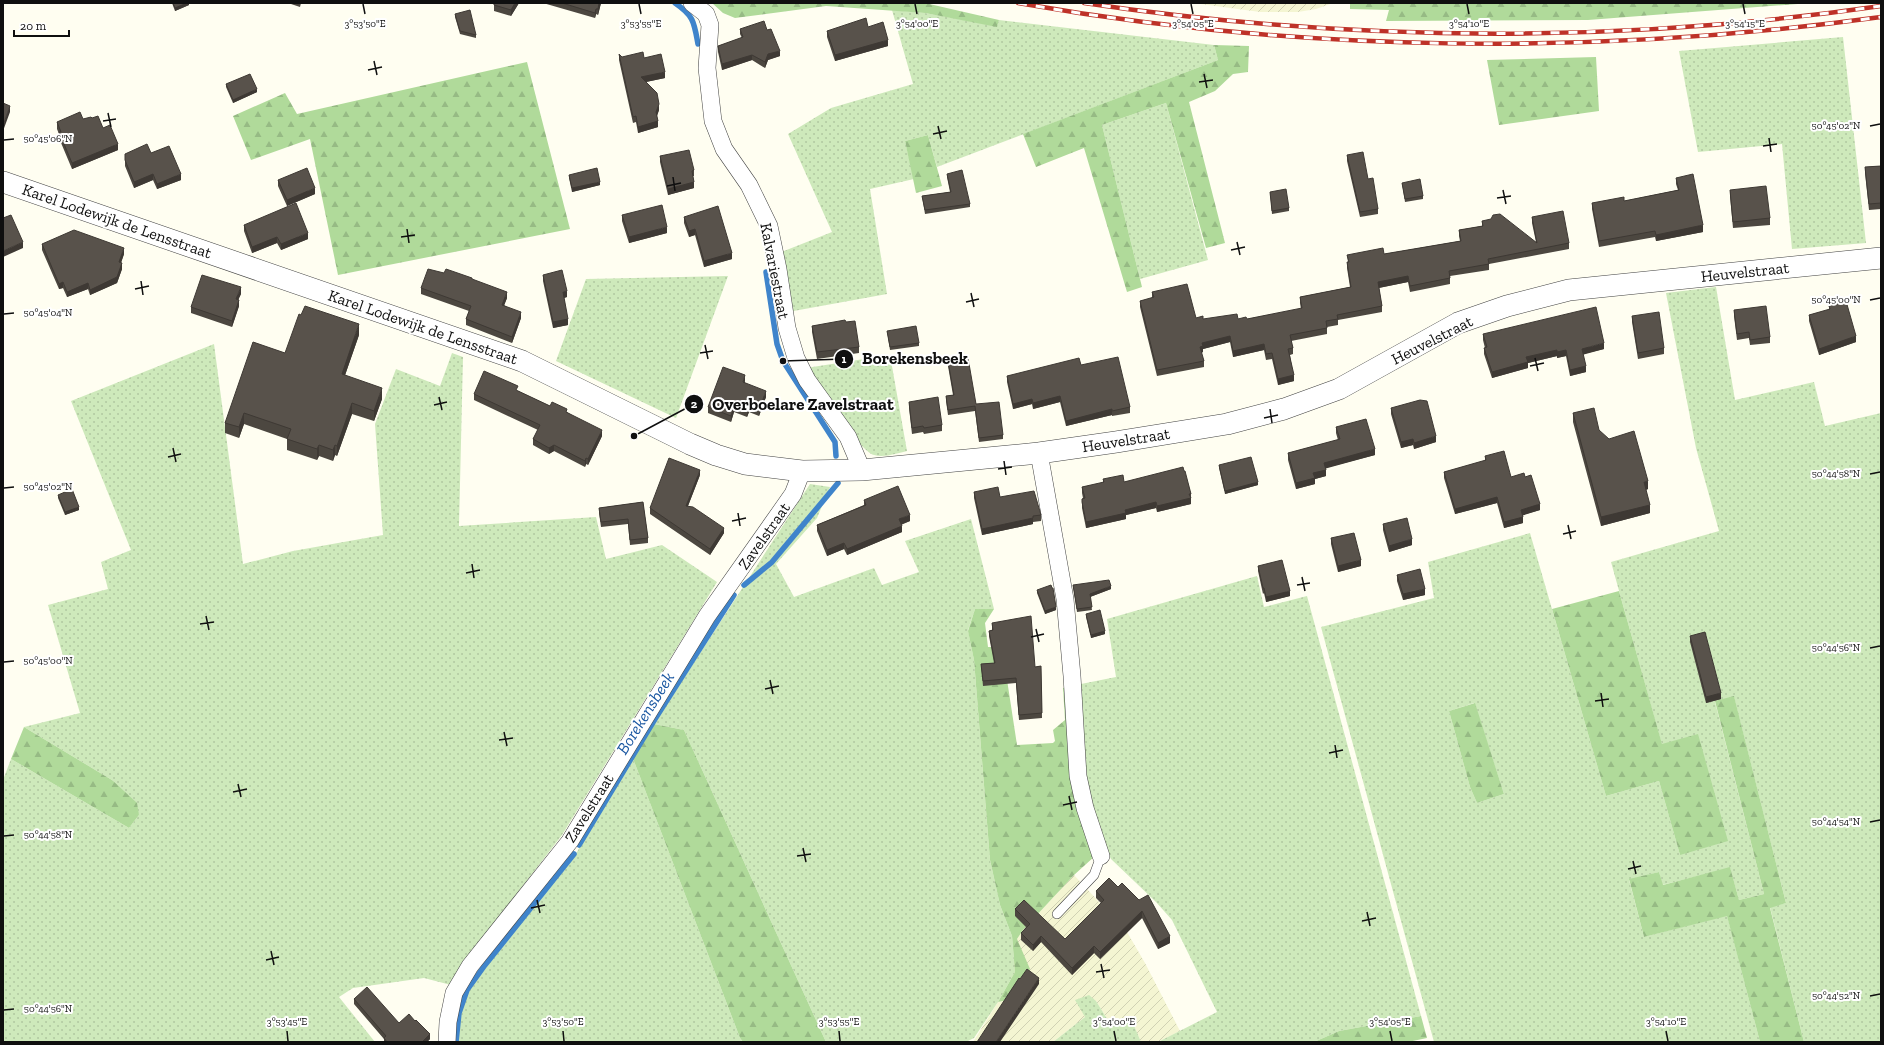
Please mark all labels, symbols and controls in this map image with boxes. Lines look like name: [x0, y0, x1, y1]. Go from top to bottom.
scale bar: [14, 12, 69, 38]
text: 3°53'50"E: [344, 18, 386, 30]
text: 3°53'55"E: [621, 18, 661, 30]
text: 3°54'00"E: [896, 18, 938, 30]
text: 3°54'05"E: [1172, 18, 1214, 30]
text: 3°54'10"E: [1449, 18, 1489, 30]
text: 3°54'15"E: [1725, 18, 1765, 30]
text: 20 m: [20, 19, 47, 33]
text: 50°45'02"N: [1812, 120, 1861, 132]
text: 50°45'06"N: [23, 133, 73, 145]
street label: Karel Lodewijk de Lensstraat: [20, 180, 214, 262]
street label: Kalvariestraat: [756, 221, 794, 321]
street label: Heuvelstraat: [1700, 258, 1790, 286]
street label: Karel Lodewijk de Lensstraat: [326, 286, 520, 368]
text: 50°45'00"N: [1811, 294, 1861, 306]
text: 50°45'04"N: [24, 307, 73, 319]
street label: Heuvelstraat: [1388, 311, 1476, 369]
callout: Borekensbeek: [834, 344, 976, 373]
text: Borekensbeek: [862, 348, 968, 368]
text: 1: [842, 352, 847, 366]
callout: Overboelare Zavelstraat: [684, 390, 901, 419]
text: Overboelare Zavelstraat: [712, 394, 894, 414]
text: 2: [691, 397, 698, 411]
street label: Heuvelstraat: [1081, 424, 1171, 456]
text: 50°44'58"N: [1812, 468, 1861, 480]
text: 50°45'02"N: [24, 481, 73, 493]
street label: Zavelstraat: [734, 499, 794, 573]
text: 50°44'56"N: [1812, 642, 1861, 654]
text: 50°45'00"N: [23, 655, 73, 667]
water label: Borekensbeek: [612, 668, 678, 758]
street label: Zavelstraat: [560, 770, 618, 846]
text: 50°44'54"N: [1812, 816, 1861, 828]
text: 50°44'58"N: [24, 829, 73, 841]
text: 50°44'52"N: [1812, 990, 1861, 1002]
text: 50°44'56"N: [24, 1003, 73, 1015]
text: 3°53'45"E: [267, 1016, 307, 1028]
text: 3°53'50"E: [542, 1016, 584, 1028]
text: 3°53'55"E: [819, 1016, 859, 1028]
text: 3°54'00"E: [1093, 1016, 1135, 1028]
text: 3°54'05"E: [1369, 1016, 1411, 1028]
text: 3°54'10"E: [1646, 1016, 1686, 1028]

